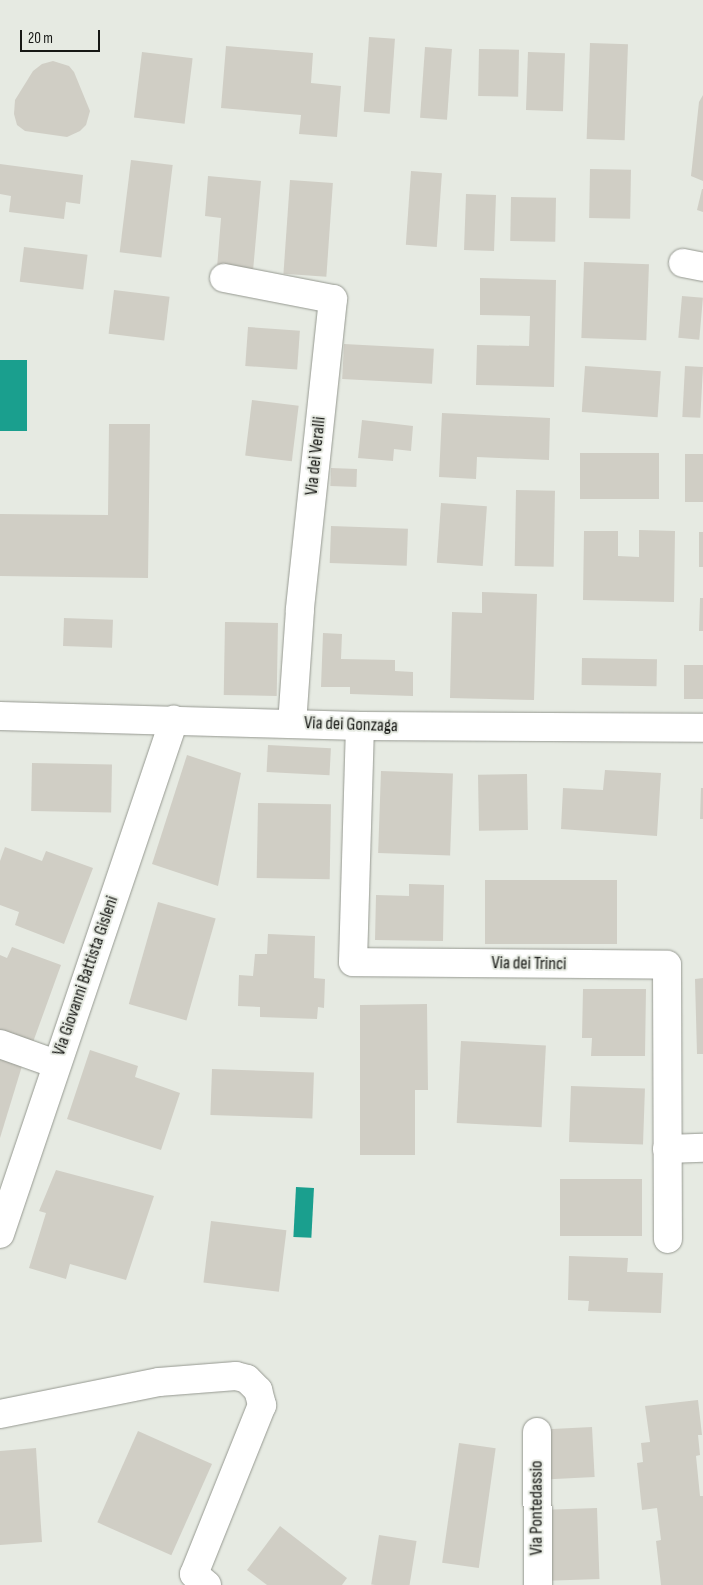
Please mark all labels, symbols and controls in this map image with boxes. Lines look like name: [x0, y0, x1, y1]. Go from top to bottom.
scale bar: [22, 20, 102, 52]
text: 20 m: [28, 29, 53, 48]
street label: Via dei Veralli: [301, 415, 331, 497]
street label: Via dei Gonzaga: [304, 713, 398, 737]
street label: Via Giovanni Battista Gisleni: [49, 893, 123, 1059]
street label: Via dei Trinci: [491, 953, 567, 975]
street label: Via Pontedassio: [526, 1461, 548, 1555]

